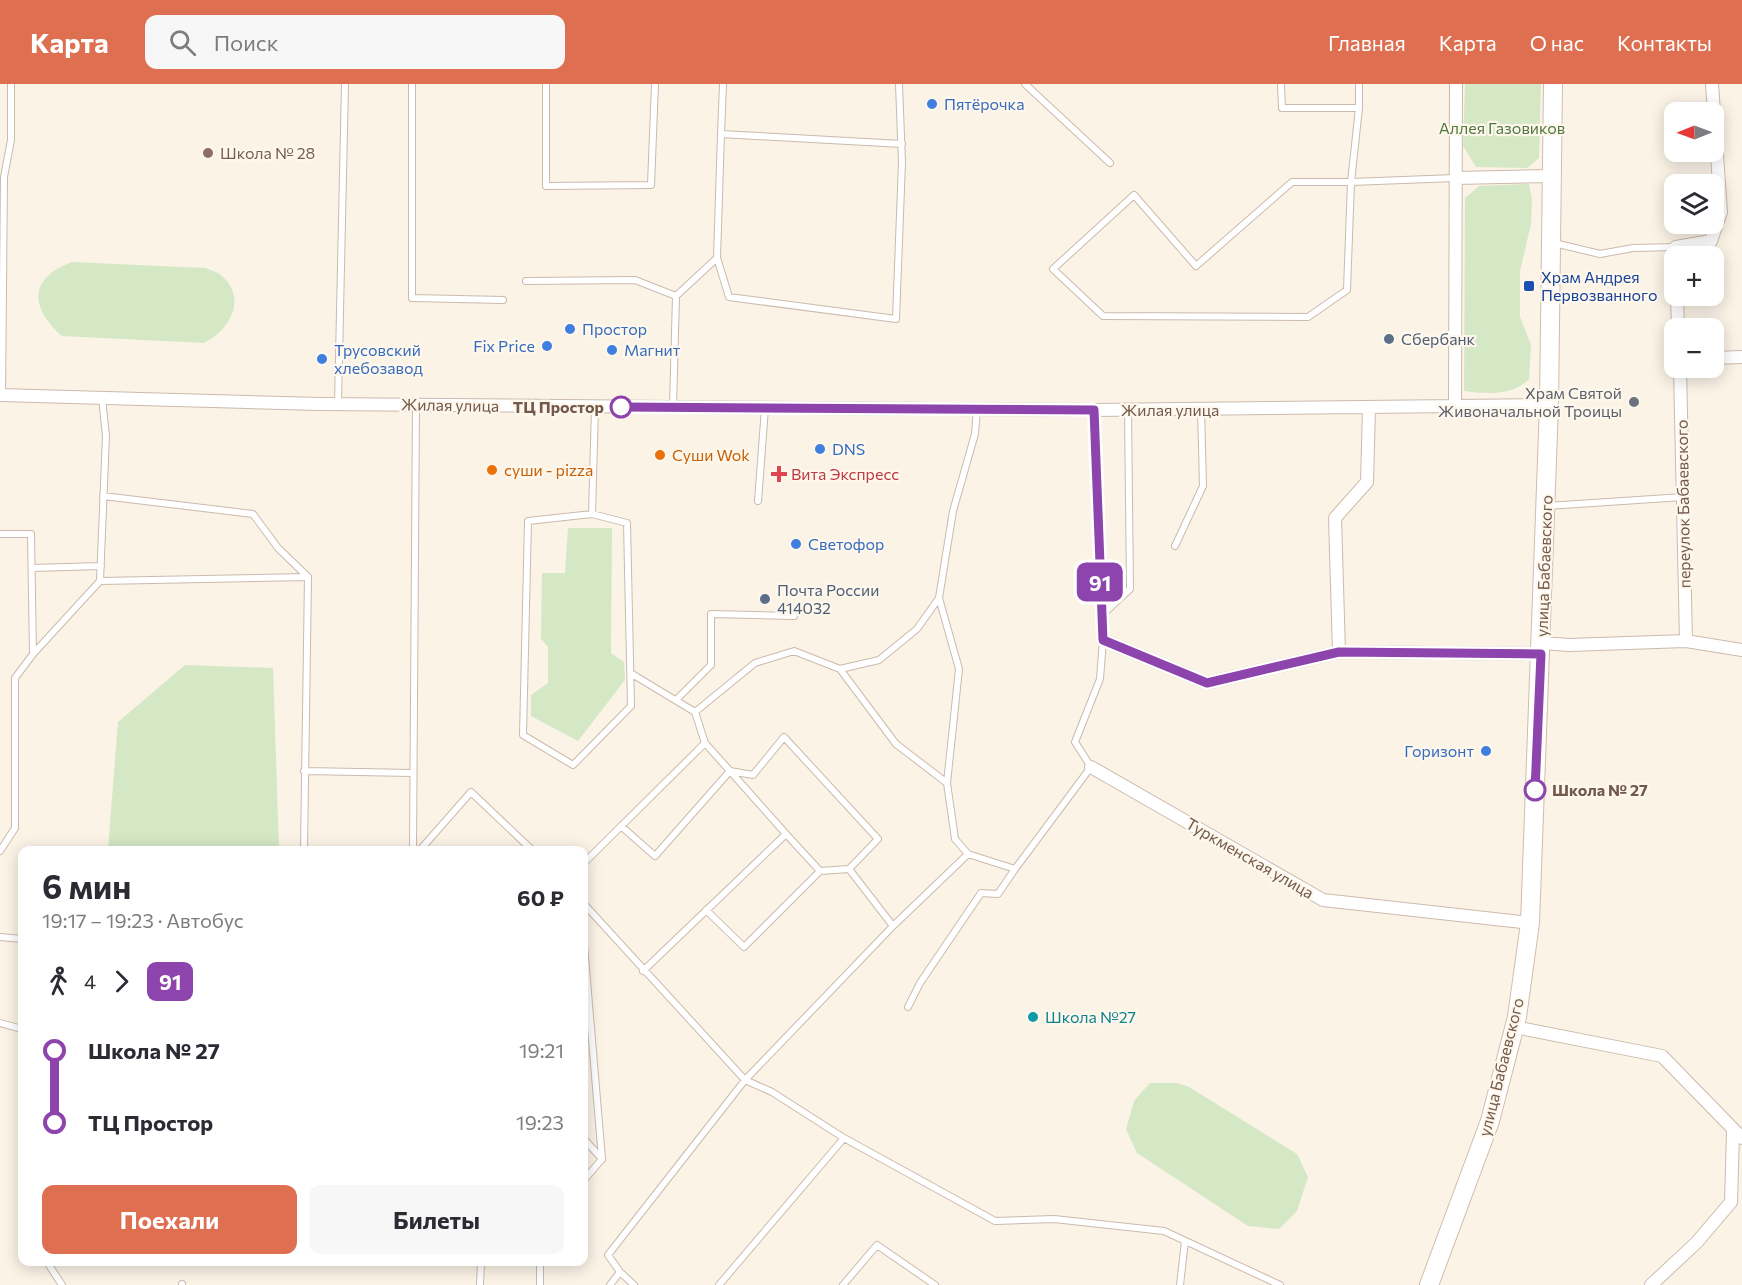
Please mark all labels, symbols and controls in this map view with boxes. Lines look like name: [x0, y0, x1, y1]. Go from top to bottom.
search box: [145, 15, 565, 69]
text: Карта: [30, 25, 109, 59]
icon: search: [166, 26, 199, 59]
text: Поиск: [214, 29, 278, 56]
text: Главная: [1328, 30, 1406, 55]
text: Карта: [1439, 30, 1497, 55]
text: О нас: [1530, 30, 1584, 55]
text: Контакты: [1617, 30, 1712, 55]
place label: Пятёрочка: [944, 94, 1024, 113]
marker: Пятёрочка: [925, 97, 939, 111]
north arrow: [1664, 102, 1724, 162]
map controls: [1664, 102, 1724, 378]
park label: Аллея Газовиков: [1439, 118, 1565, 137]
place label: Школа № 28: [220, 143, 315, 162]
marker: Школа № 28: [201, 146, 215, 160]
button: layers: [1664, 174, 1724, 234]
button: +: [1664, 246, 1724, 306]
place label: Храм Андрея Первозванного: [1541, 267, 1658, 304]
marker: Храм Андрея Первозванного: [1522, 279, 1536, 293]
button: −: [1664, 318, 1724, 378]
place label: Простор: [582, 319, 647, 338]
marker: Простор: [563, 322, 577, 336]
place label: Сбербанк: [1401, 329, 1476, 348]
marker: Сбербанк: [1382, 332, 1396, 346]
place label: Fix Price: [473, 336, 535, 355]
marker: Fix Price: [540, 339, 554, 353]
place label: Трусовский хлебозавод: [334, 340, 423, 377]
place label: Магнит: [624, 340, 681, 359]
marker: Магнит: [605, 343, 619, 357]
marker: Трусовский хлебозавод: [315, 352, 329, 366]
place label: Храм Святой Живоначальной Троицы: [1438, 383, 1622, 420]
street label: Жилая улица: [401, 394, 499, 415]
marker: Храм Святой Живоначальной Троицы: [1627, 395, 1641, 409]
marker: ТЦ Простор: [610, 396, 632, 418]
place label: ТЦ Простор: [513, 397, 604, 416]
street label: Жилая улица: [1121, 400, 1219, 419]
street label: переулок Бабаевского: [1672, 420, 1693, 589]
place label: DNS: [832, 439, 865, 458]
marker: DNS: [813, 442, 827, 456]
place label: Суши Wok: [672, 445, 750, 464]
marker: Суши Wok: [653, 448, 667, 462]
place label: суши - pizza: [504, 460, 593, 479]
marker: суши - pizza: [485, 463, 499, 477]
place label: Вита Экспресс: [791, 464, 899, 483]
marker: Вита Экспресс: [772, 467, 786, 481]
street label: улица Бабаевского: [1532, 495, 1555, 637]
place label: Светофор: [808, 534, 884, 553]
marker: Светофор: [789, 537, 803, 551]
line badge: 91: [1073, 562, 1127, 602]
text: 91: [1089, 570, 1111, 595]
place label: Почта России 414032: [777, 580, 879, 617]
marker: Почта России 414032: [758, 592, 772, 606]
place label: Горизонт: [1404, 741, 1474, 760]
marker: Горизонт: [1479, 744, 1493, 758]
marker: Школа № 27: [1524, 779, 1546, 801]
place label: Школа № 27: [1552, 780, 1648, 799]
street label: Туркменская улица: [1183, 813, 1317, 902]
text: 6 мин: [42, 865, 131, 906]
text: 60 ₽: [517, 884, 564, 911]
text: 19:17 – 19:23 · Автобус: [42, 908, 244, 932]
icon: walk: [42, 965, 75, 998]
icon: forward: [105, 965, 138, 998]
text: 4: [84, 969, 96, 993]
text: 91: [159, 969, 181, 994]
street label: улица Бабаевского: [1474, 996, 1527, 1138]
place label: Школа №27: [1045, 1007, 1136, 1026]
marker: Школа №27: [1026, 1010, 1040, 1024]
text: Школа № 27: [88, 1037, 220, 1064]
text: 19:21: [519, 1038, 564, 1062]
text: ТЦ Простор: [88, 1109, 213, 1136]
text: 19:23: [516, 1110, 564, 1134]
button: Поехали: [42, 1185, 297, 1254]
button: Билеты: [309, 1185, 564, 1254]

